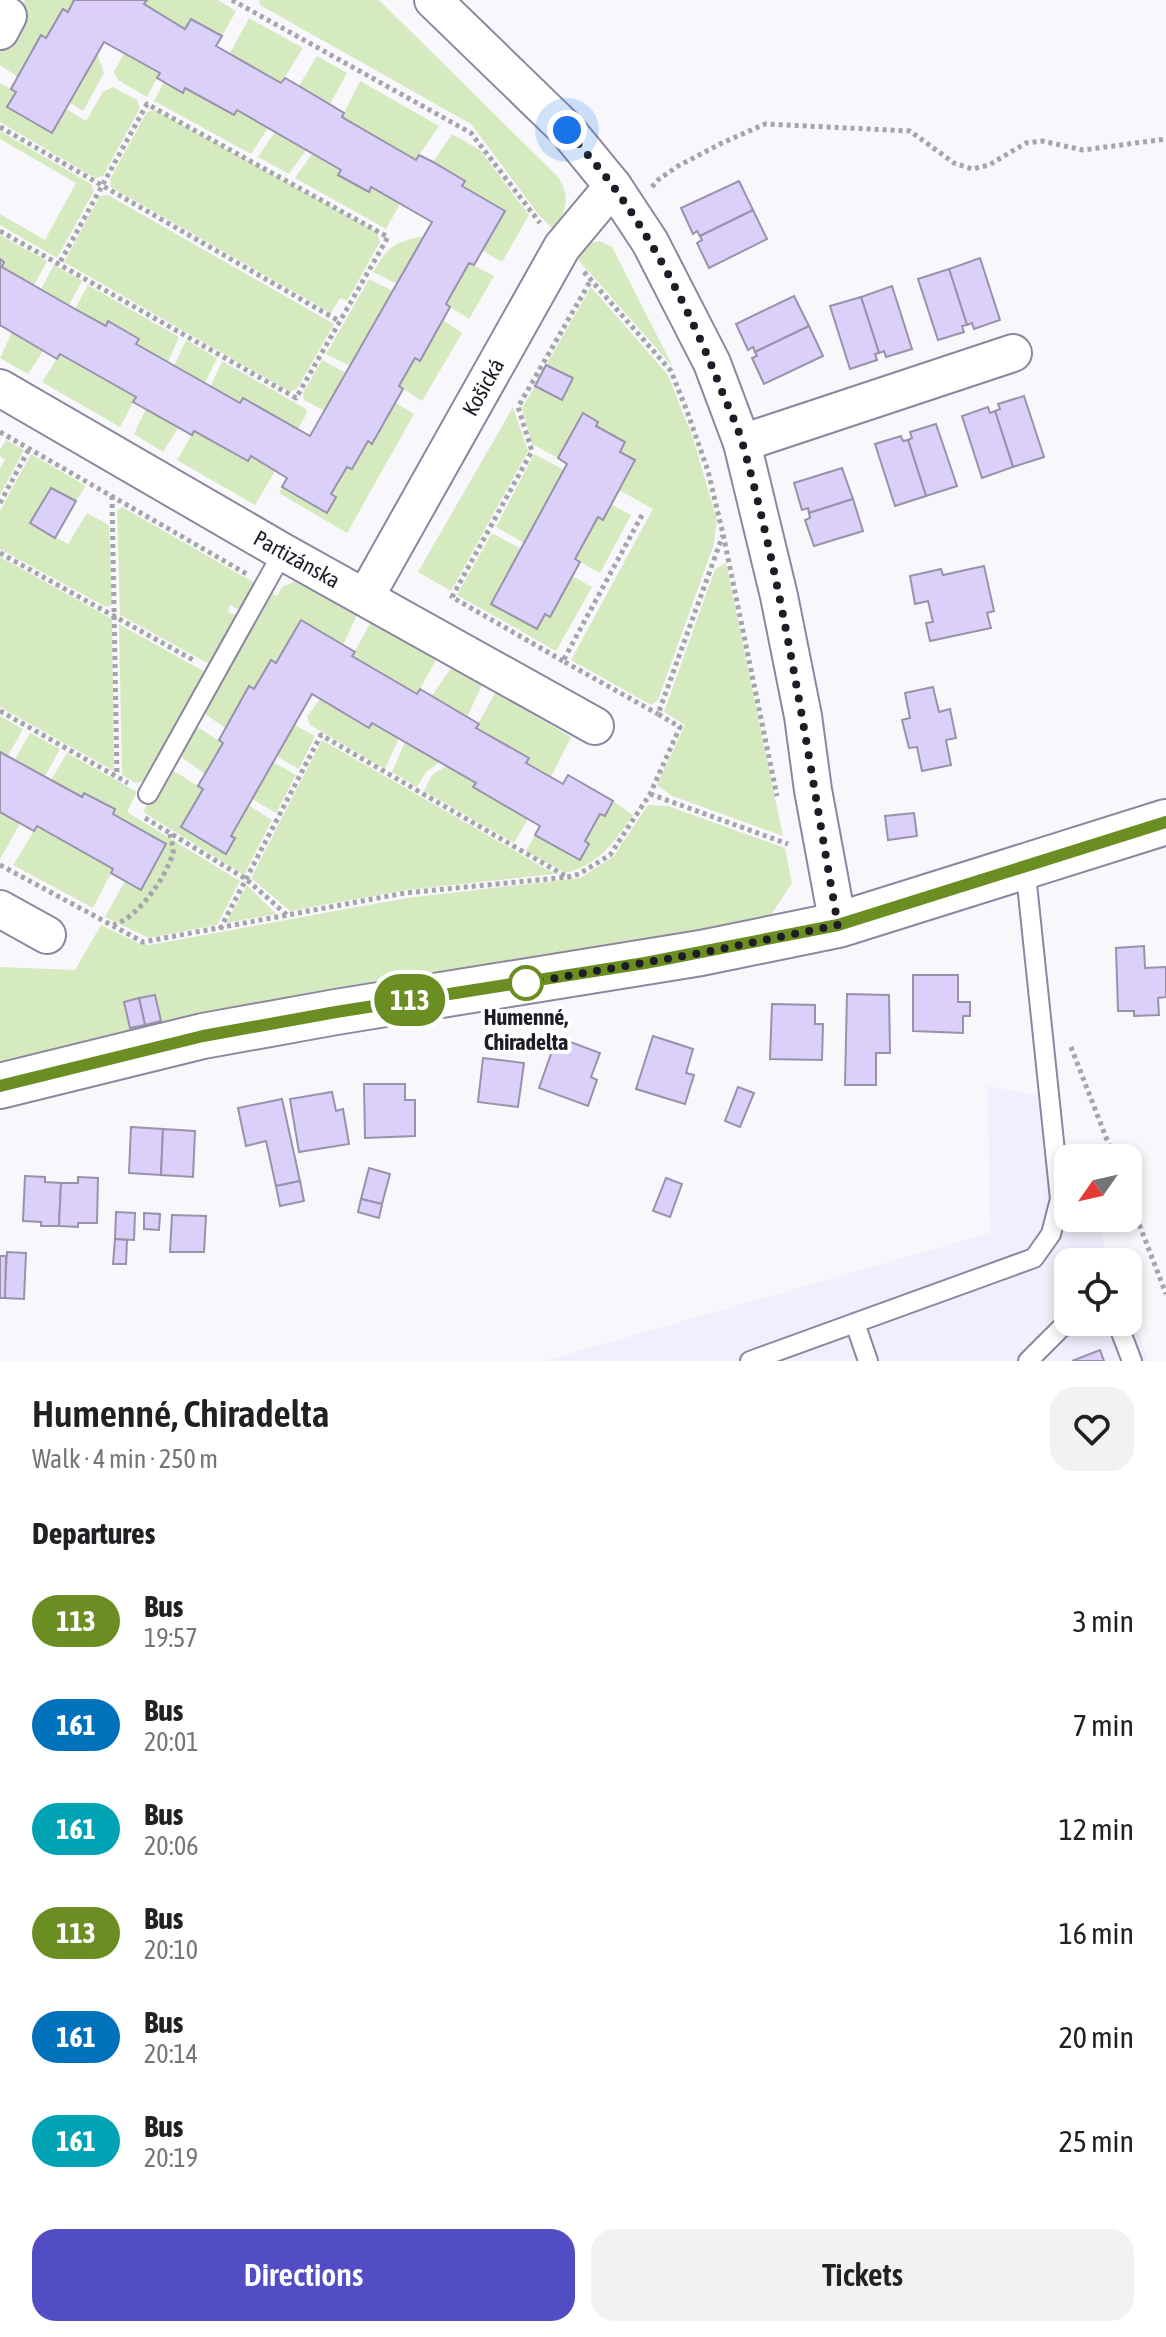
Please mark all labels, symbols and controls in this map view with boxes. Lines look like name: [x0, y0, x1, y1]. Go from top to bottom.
your location: [547, 110, 587, 150]
street label: Košická: [457, 354, 509, 420]
street label: Partizánska: [249, 525, 345, 593]
marker: Humenné, Chiradelta: [509, 966, 543, 1000]
line badge: 113: [364, 974, 456, 1026]
text: 113: [390, 984, 430, 1016]
place label: Humenné, Chiradelta: [484, 1004, 568, 1055]
north arrow: [1054, 1144, 1142, 1232]
map controls: [1054, 1144, 1142, 1336]
button: locate: [1054, 1248, 1142, 1336]
button: heart: [1050, 1387, 1134, 1471]
text: Humenné, Chiradelta: [32, 1392, 329, 1435]
text: Walk · 4 min · 250 m: [32, 1444, 218, 1474]
text: Departures: [32, 1516, 155, 1550]
text: Bus: [144, 1589, 183, 1623]
text: 3 min: [1073, 1604, 1134, 1638]
text: 113: [56, 1605, 96, 1637]
text: 19:57: [144, 1623, 198, 1653]
text: Bus: [144, 1693, 183, 1727]
text: 7 min: [1073, 1708, 1134, 1742]
text: 161: [56, 1709, 96, 1741]
text: 20:01: [144, 1727, 199, 1757]
text: Bus: [144, 1797, 183, 1831]
text: 12 min: [1059, 1812, 1134, 1846]
text: 161: [56, 1813, 96, 1845]
text: 20:06: [144, 1831, 199, 1861]
text: Bus: [144, 1901, 183, 1935]
text: 16 min: [1059, 1916, 1134, 1950]
text: 113: [56, 1917, 96, 1949]
text: 20:10: [144, 1935, 198, 1965]
text: Bus: [144, 2005, 183, 2039]
text: 20 min: [1059, 2020, 1134, 2054]
text: 161: [56, 2021, 96, 2053]
text: 20:14: [144, 2039, 198, 2069]
text: Bus: [144, 2109, 183, 2143]
text: 25 min: [1059, 2124, 1134, 2158]
text: 161: [56, 2125, 96, 2157]
text: 20:19: [144, 2143, 198, 2173]
button: Directions: [32, 2229, 575, 2321]
button: Tickets: [591, 2229, 1134, 2321]

